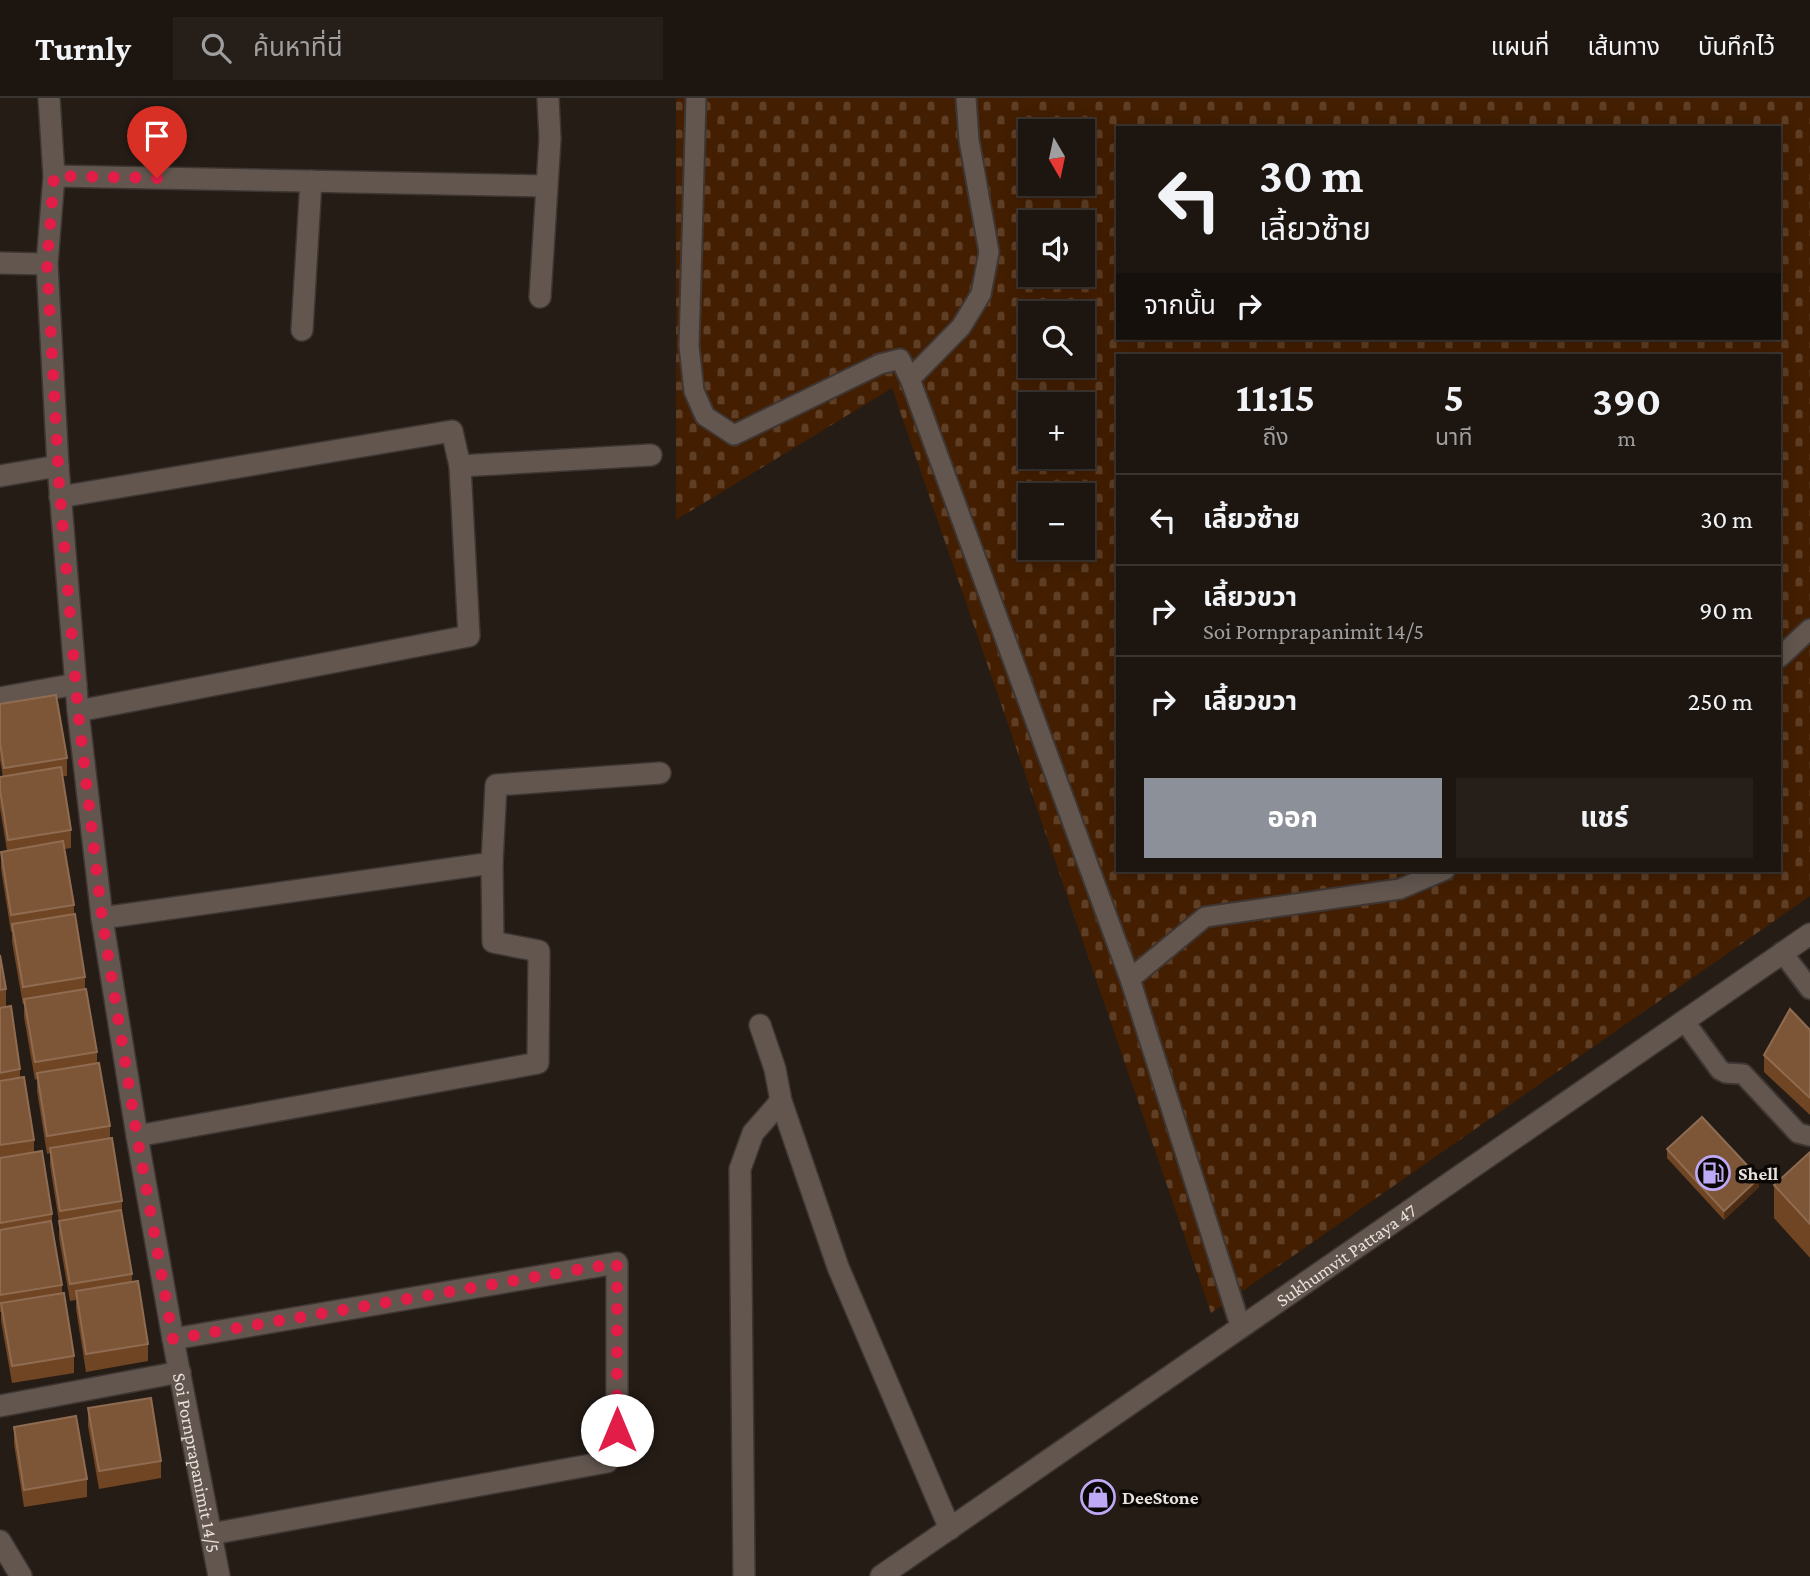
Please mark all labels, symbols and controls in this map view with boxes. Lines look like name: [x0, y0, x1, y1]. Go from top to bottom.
search box: [173, 17, 663, 80]
icon: search: [197, 29, 235, 67]
text: Turnly: [35, 30, 131, 67]
text: ค้นหาที่นี่: [253, 33, 343, 62]
text: แผนที่: [1491, 33, 1549, 60]
text: เส้นทาง: [1587, 33, 1660, 60]
text: บันทึกไว้: [1698, 33, 1775, 60]
pin: [127, 106, 187, 178]
icon: arrive: [138, 117, 176, 155]
north arrow: [1018, 119, 1096, 196]
map controls: [1018, 119, 1095, 560]
text: 30 m: [1259, 148, 1364, 203]
icon: left: [1144, 154, 1235, 245]
button: sound: [1018, 210, 1095, 287]
text: เลี้ยวซ้าย: [1259, 211, 1371, 247]
icon: right: [1230, 287, 1268, 325]
text: จากนั้น: [1144, 291, 1216, 320]
button: search: [1018, 301, 1095, 378]
text: 11:15: [1236, 373, 1315, 420]
text: 5: [1443, 373, 1464, 420]
text: 390: [1592, 377, 1661, 424]
button: +: [1018, 392, 1095, 469]
text: ถึง: [1262, 424, 1289, 450]
text: นาที: [1435, 424, 1472, 450]
text: m: [1617, 425, 1636, 451]
button: −: [1018, 483, 1095, 560]
icon: left: [1144, 501, 1182, 539]
text: เลี้ยวซ้าย: [1203, 505, 1300, 534]
text: 30 m: [1700, 505, 1753, 534]
text: เลี้ยวขวา: [1203, 583, 1297, 612]
icon: right: [1144, 592, 1182, 630]
text: 90 m: [1699, 596, 1753, 625]
text: Soi Pornprapanimit 14/5: [1203, 618, 1424, 644]
icon: right: [1144, 683, 1182, 721]
text: เลี้ยวขวา: [1203, 687, 1297, 716]
text: 250 m: [1688, 687, 1753, 716]
button: ออก: [1144, 778, 1442, 858]
button: แชร์: [1456, 778, 1753, 858]
fuel station icon: Shell: [1694, 1154, 1732, 1192]
place label: Shell: [1738, 1163, 1779, 1184]
street label: Sukhumvit Pattaya 47: [1272, 1199, 1420, 1311]
street label: Soi Pornprapanimit 14/5: [169, 1371, 224, 1555]
position arrow: [580, 1393, 654, 1467]
shop icon: DeeStone: [1079, 1478, 1117, 1516]
place label: DeeStone: [1122, 1487, 1199, 1508]

